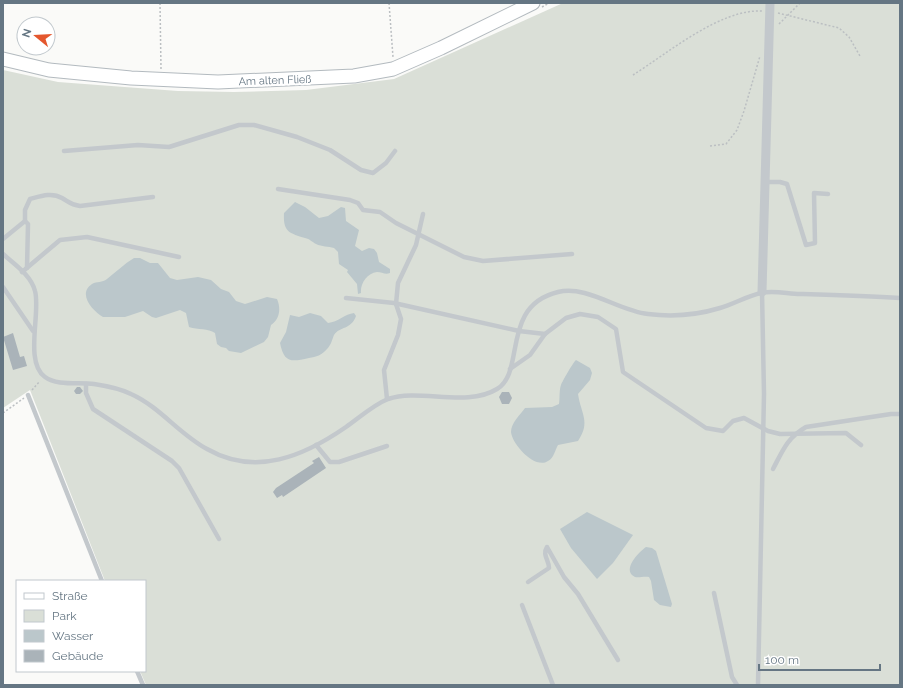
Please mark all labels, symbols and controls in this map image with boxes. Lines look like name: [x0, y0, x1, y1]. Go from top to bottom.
north arrow: [16, 16, 56, 56]
text: N: [19, 27, 34, 39]
street label: Am alten Fließ: [238, 73, 312, 88]
legend: [16, 580, 146, 672]
text: Straße: [52, 589, 88, 603]
text: Park: [52, 609, 77, 623]
text: Wasser: [52, 629, 94, 643]
scale bar: [759, 646, 880, 672]
text: Gebäude: [52, 649, 103, 663]
text: 100 m: [765, 653, 799, 667]

